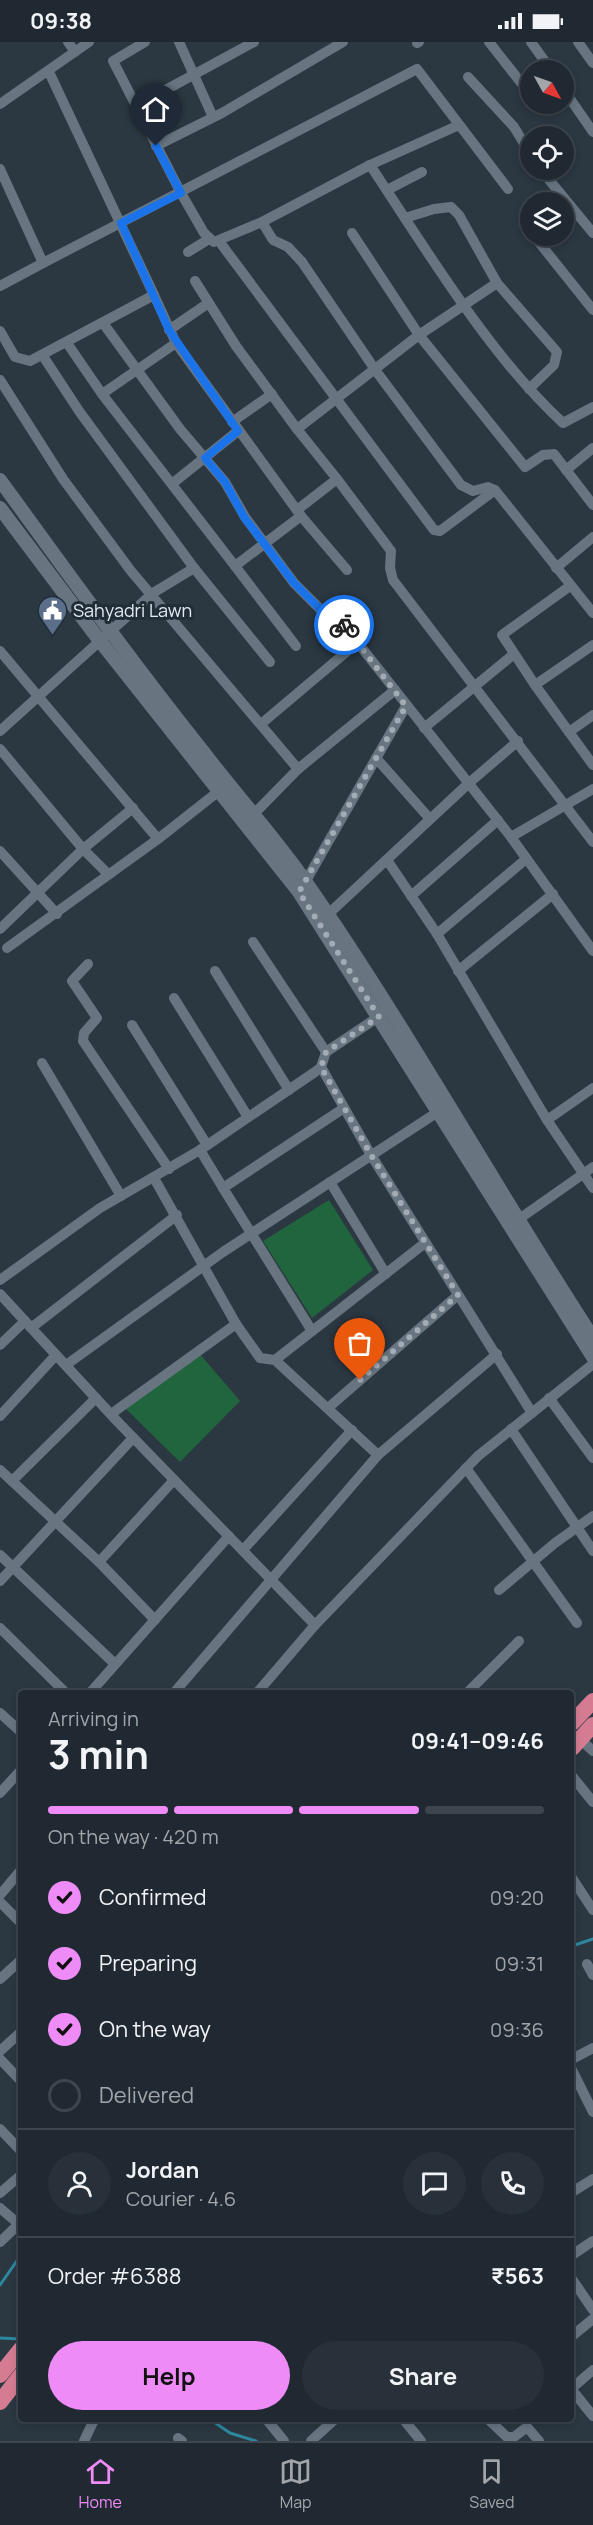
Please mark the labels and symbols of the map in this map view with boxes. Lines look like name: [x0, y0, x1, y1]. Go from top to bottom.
north arrow: [520, 60, 574, 114]
pin: [130, 84, 181, 146]
public building icon: Sahyadri Lawn: [36, 594, 68, 636]
courier: [314, 595, 374, 655]
place label: Sahyadri Lawn: [73, 598, 192, 622]
pin: [334, 1318, 385, 1380]

